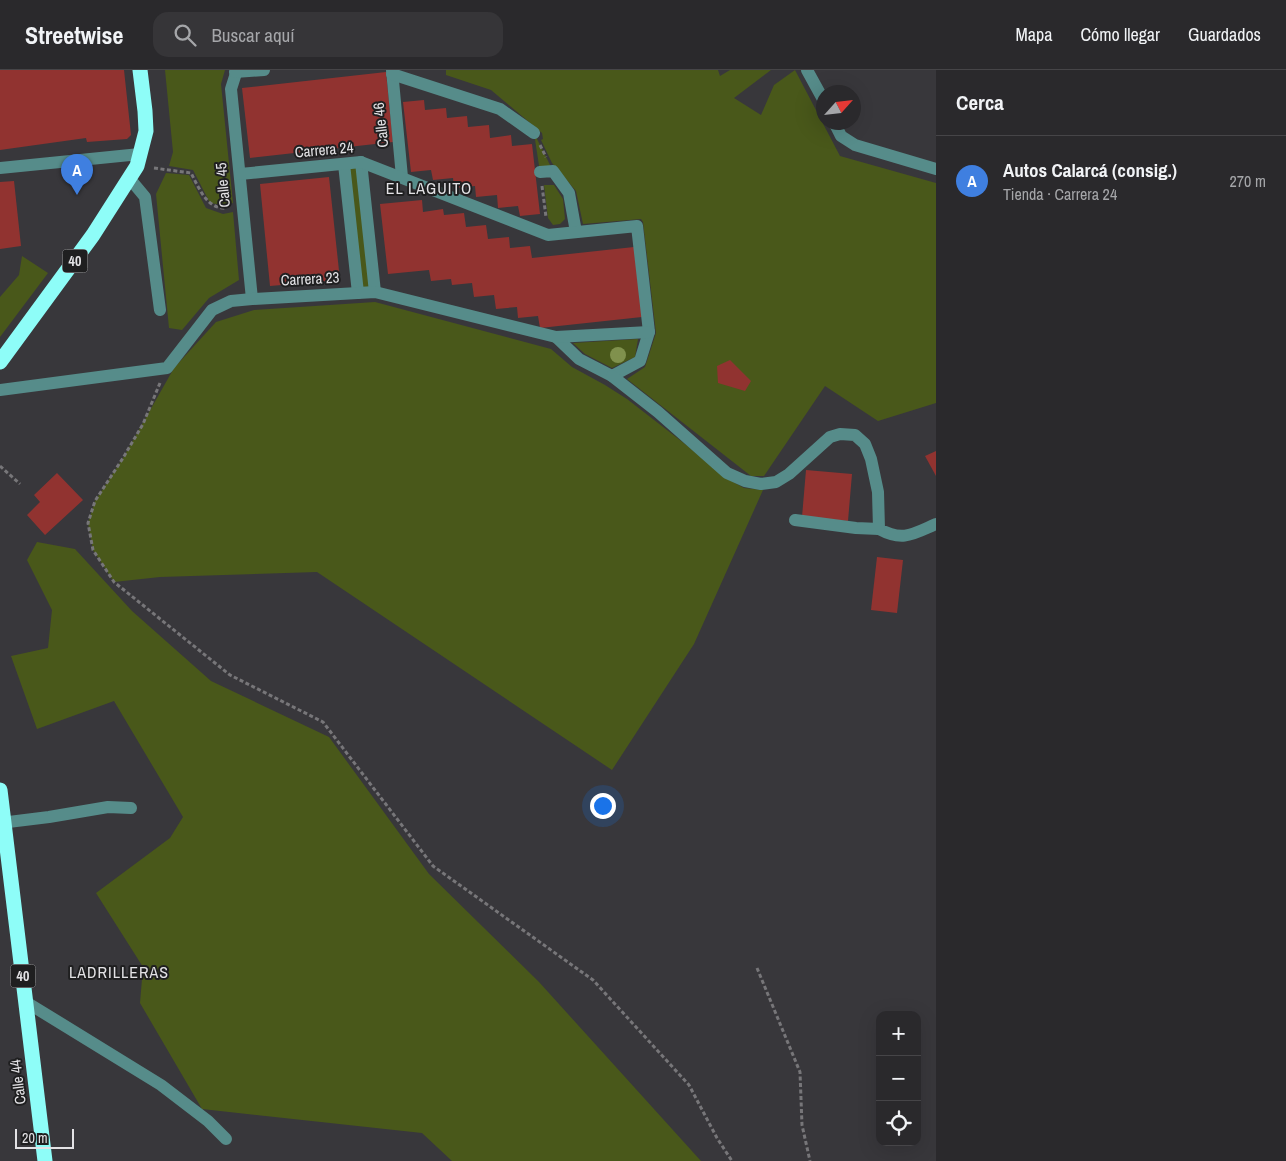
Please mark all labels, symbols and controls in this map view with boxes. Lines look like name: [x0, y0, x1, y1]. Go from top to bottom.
search box: [153, 12, 503, 57]
text: Streetwise: [25, 19, 123, 51]
icon: search: [171, 21, 199, 49]
text: Buscar aquí: [211, 22, 295, 48]
text: Mapa: [1015, 22, 1052, 47]
text: Cómo llegar: [1080, 22, 1160, 47]
text: Guardados: [1188, 22, 1261, 47]
north arrow: [816, 85, 861, 130]
text: Cerca: [956, 88, 1004, 117]
street label: Calle 46: [368, 101, 393, 149]
street label: Carrera 24: [294, 136, 354, 163]
pin: A: [61, 154, 93, 195]
text: Autos Calarcá (consig.): [1003, 157, 1177, 183]
street label: Calle 45: [210, 161, 235, 208]
text: A: [967, 170, 977, 192]
text: 270 m: [1230, 170, 1266, 192]
district label: EL LAGUITO: [386, 177, 472, 199]
text: Tienda · Carrera 24: [1003, 183, 1117, 205]
road number: 40: [62, 250, 88, 272]
street label: Carrera 23: [280, 266, 340, 291]
your location: [590, 793, 616, 819]
district label: LADRILLERAS: [69, 961, 169, 983]
road number: 40: [10, 964, 36, 988]
map controls: [876, 1011, 921, 1146]
button: +: [876, 1011, 921, 1056]
button: −: [876, 1056, 921, 1101]
street label: Calle 44: [4, 1058, 31, 1106]
button: locate: [876, 1101, 921, 1146]
scale bar: [15, 1126, 74, 1149]
text: 20 m: [22, 1129, 48, 1147]

